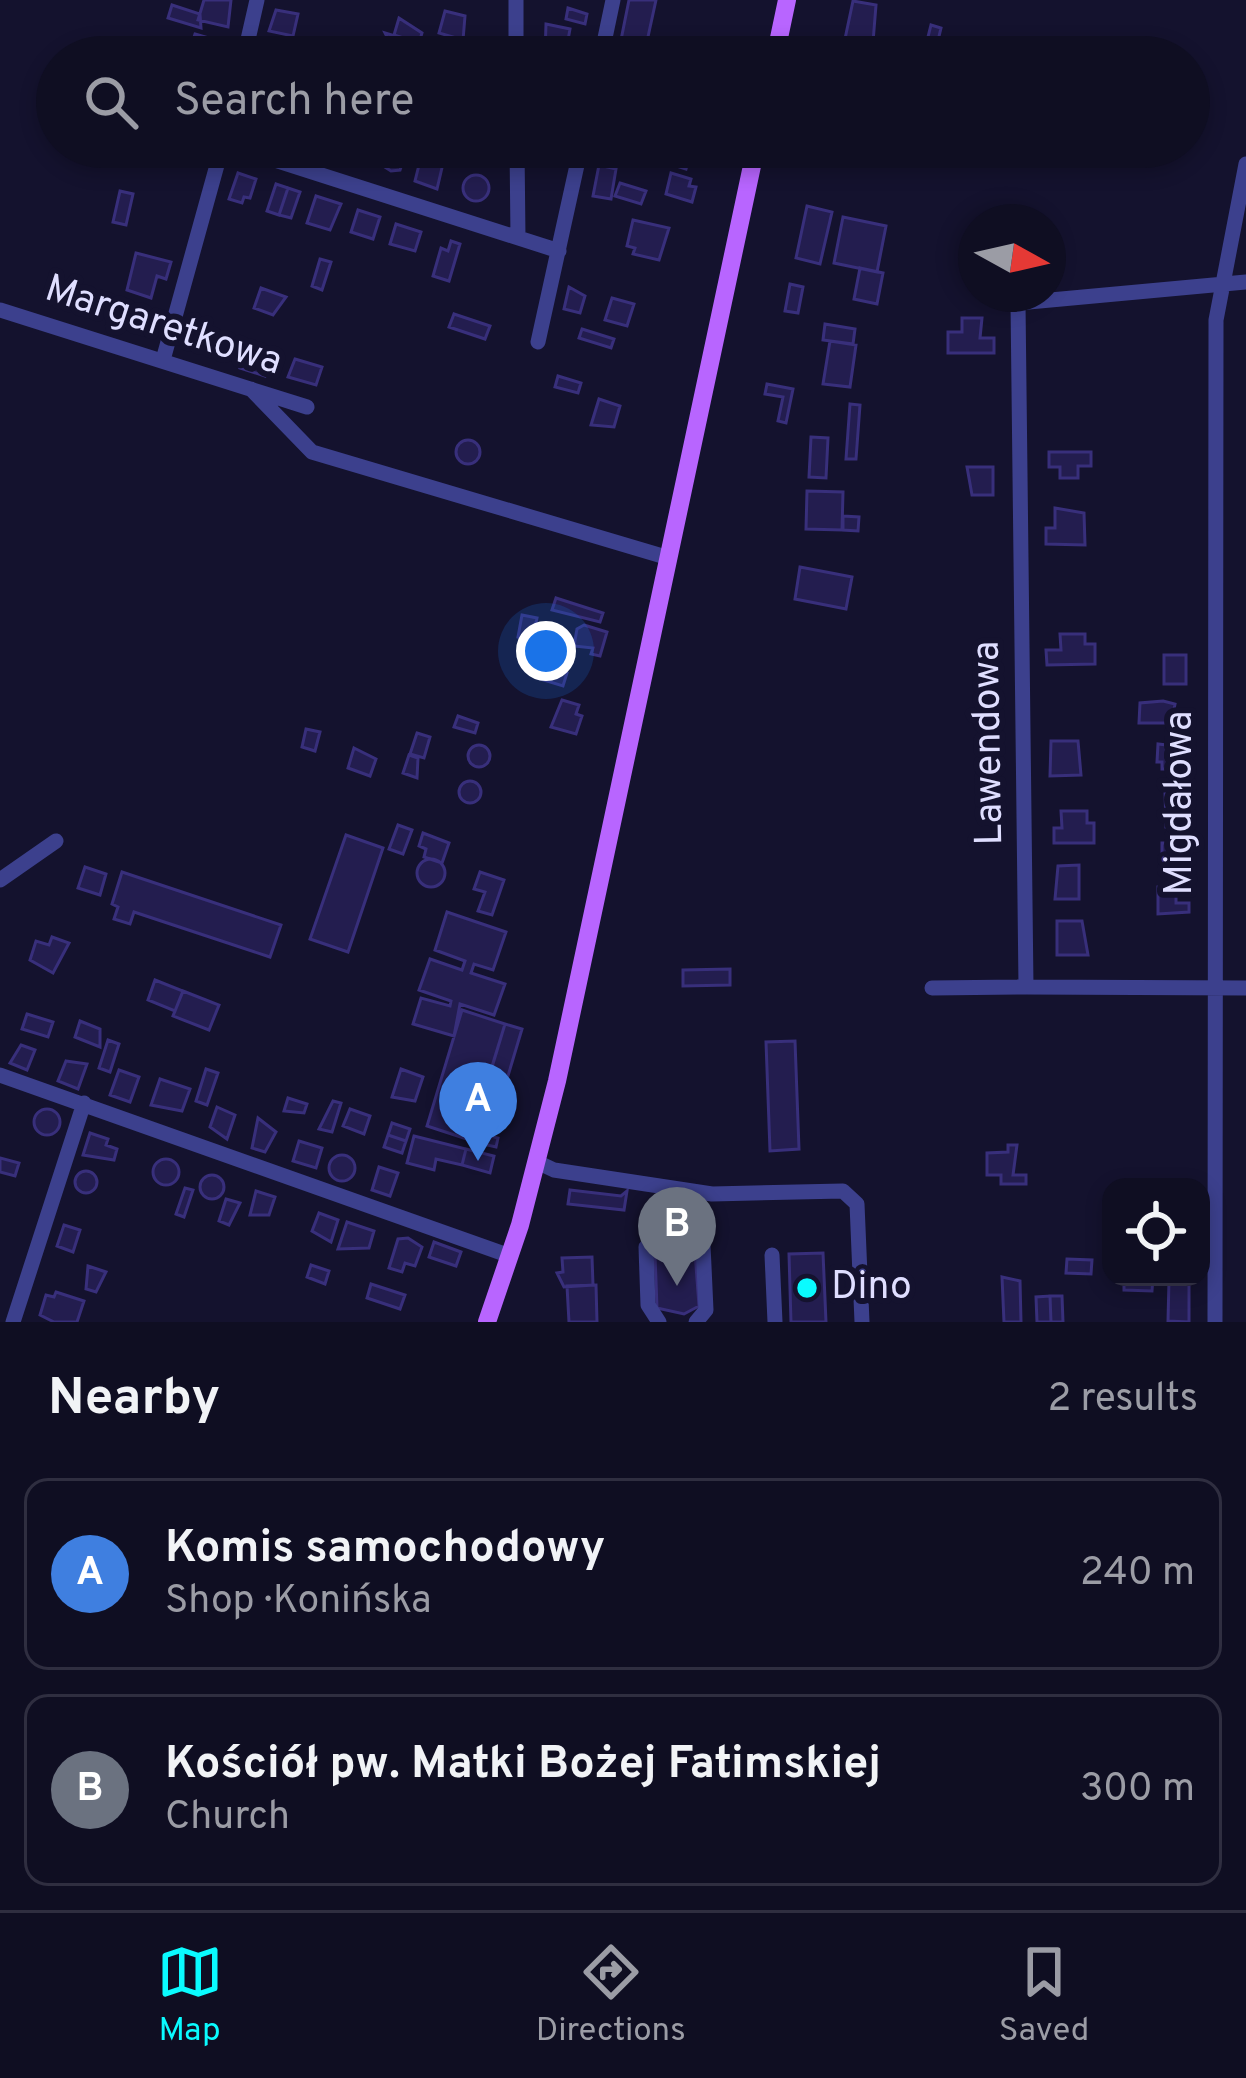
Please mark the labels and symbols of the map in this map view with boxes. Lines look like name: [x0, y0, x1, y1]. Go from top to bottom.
north arrow: [958, 204, 1066, 312]
street label: Margaretkowa: [38, 266, 288, 388]
your location: [516, 621, 576, 681]
street label: Lawendowa: [964, 640, 1016, 846]
street label: Migdałowa: [1157, 710, 1206, 896]
pin: A: [439, 1062, 517, 1161]
pin: B: [638, 1187, 716, 1286]
place label: Dino: [831, 1264, 912, 1313]
marker: Dino: [794, 1275, 820, 1301]

